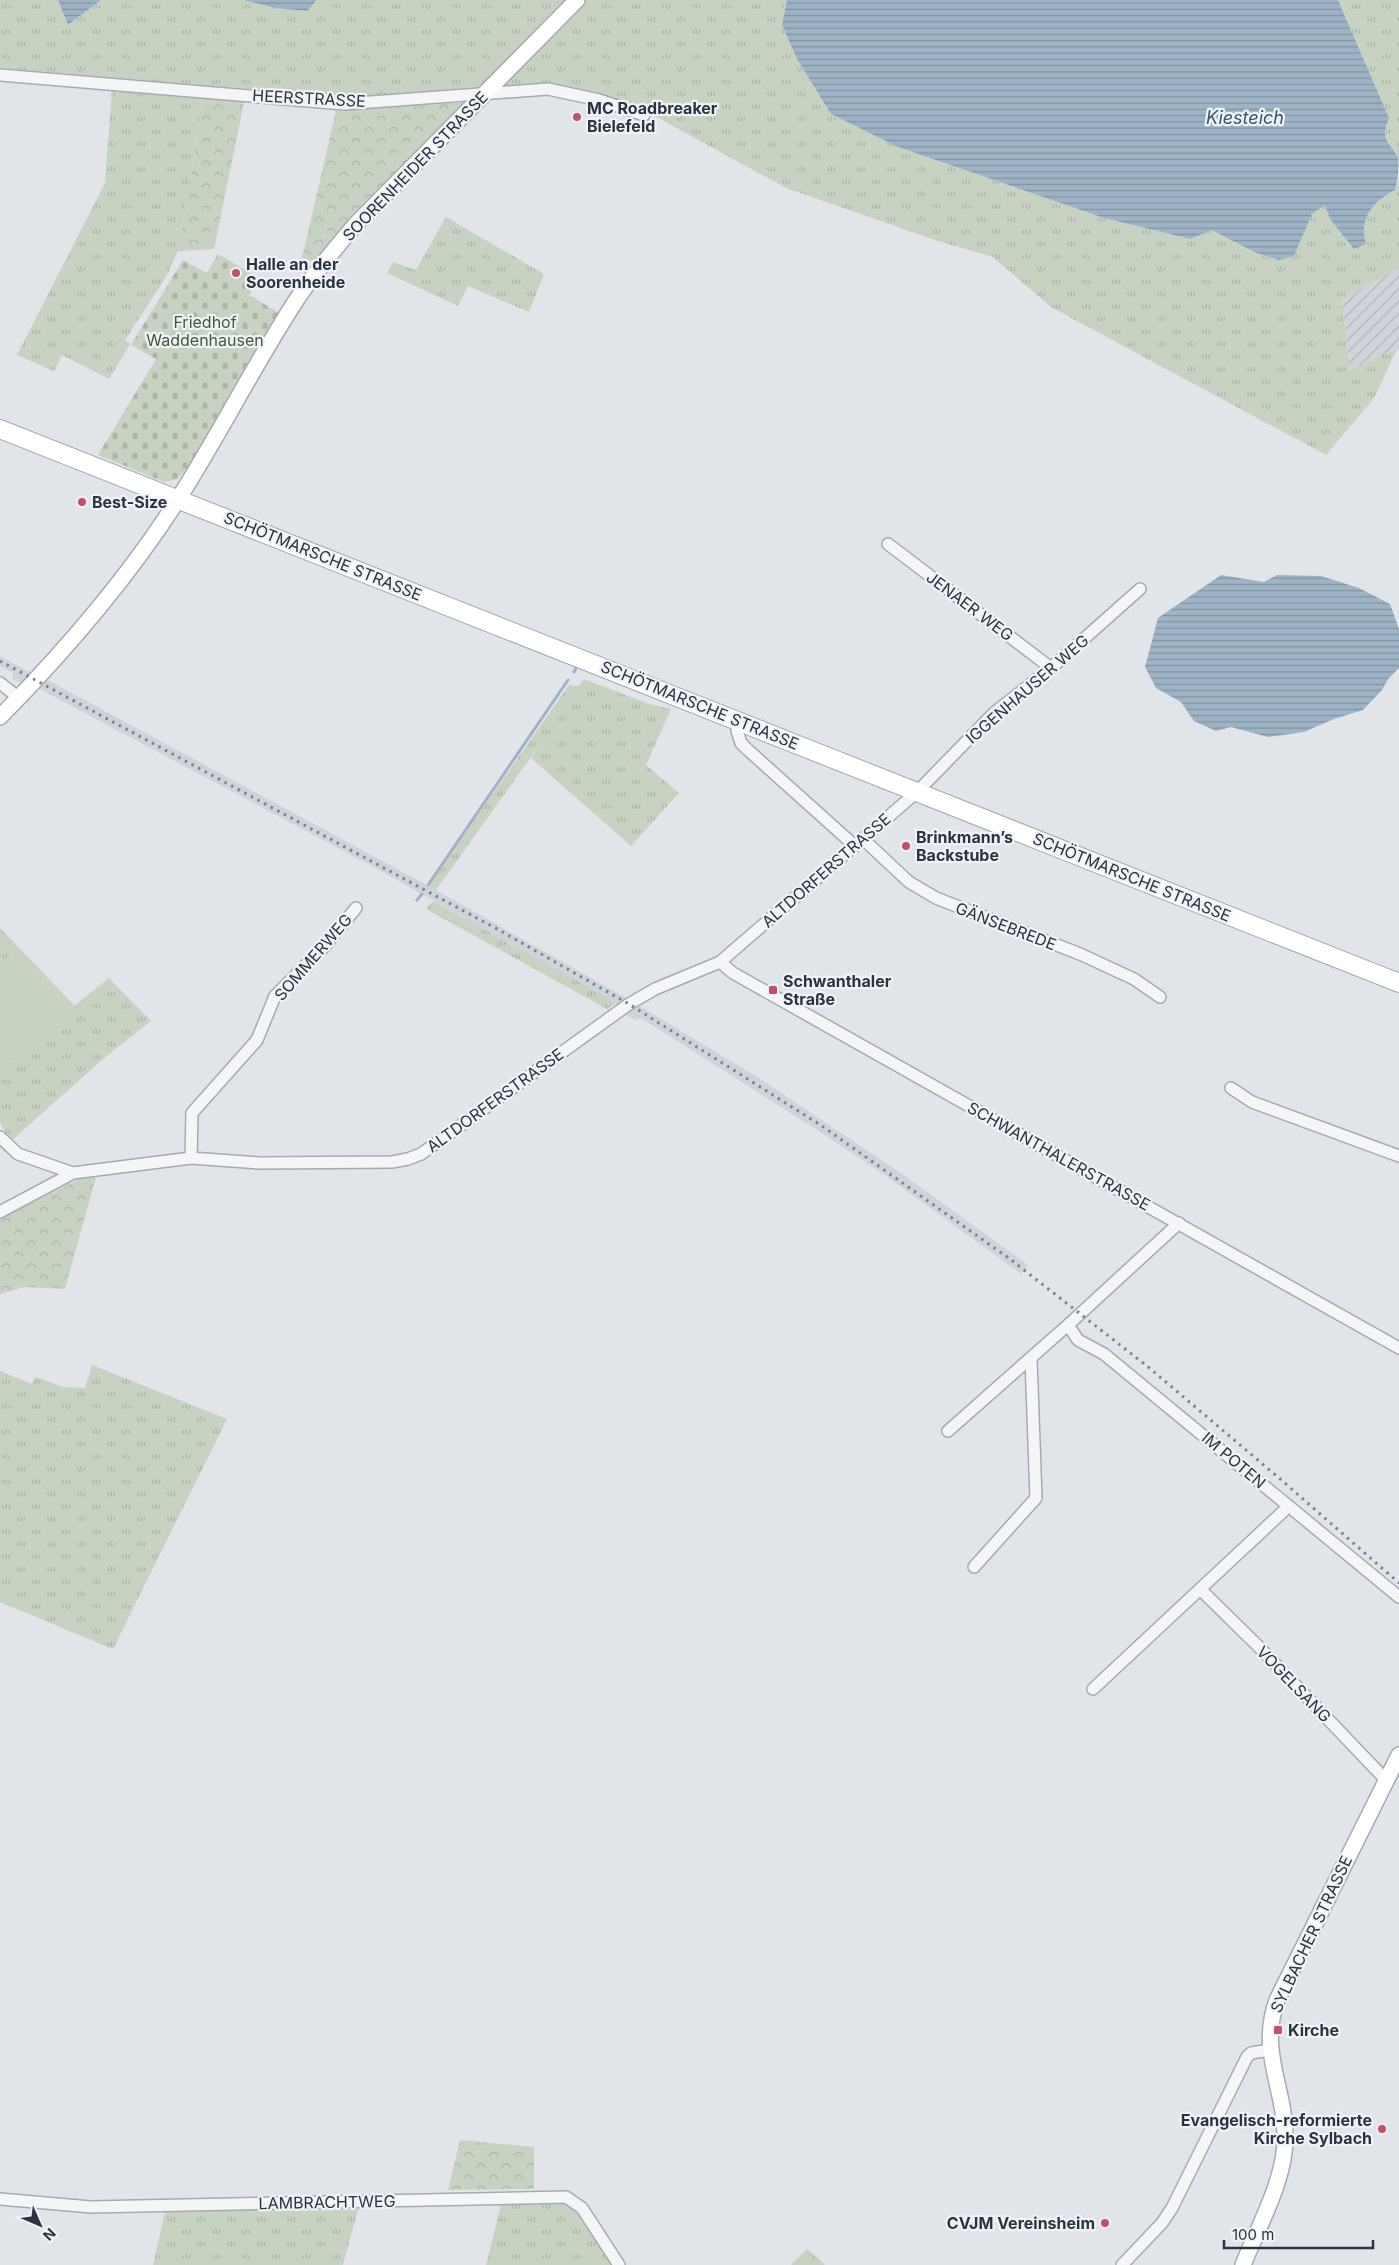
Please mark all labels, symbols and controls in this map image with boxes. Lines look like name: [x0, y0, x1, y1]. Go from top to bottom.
street label: HEERSTRASSE: [252, 85, 366, 111]
street label: SOORENHEIDER STRASSE: [338, 87, 492, 245]
place label: MC Roadbreaker Bielefeld: [587, 98, 718, 136]
water label: Kiesteich: [1206, 107, 1284, 128]
marker: MC Roadbreaker Bielefeld: [571, 111, 583, 123]
place label: Halle an der Soorenheide: [246, 254, 345, 292]
marker: Halle an der Soorenheide: [230, 267, 242, 279]
park label: Friedhof Waddenhausen: [146, 312, 264, 350]
place label: Best-Size: [92, 492, 167, 512]
marker: Best-Size: [76, 496, 88, 508]
street label: SCHÖTMARSCHE STRASSE: [221, 507, 425, 605]
street label: JENAER WEG: [923, 567, 1017, 645]
street label: IGGENHAUSER WEG: [961, 630, 1093, 748]
street label: SCHÖTMARSCHE STRASSE: [598, 656, 802, 754]
street label: ALTDORFERSTRASSE: [757, 809, 895, 931]
place label: Brinkmann’s Backstube: [916, 827, 1013, 865]
street label: SCHÖTMARSCHE STRASSE: [1030, 828, 1234, 926]
marker: Brinkmann’s Backstube: [900, 840, 912, 852]
street label: GÄNSEBREDE: [953, 898, 1059, 954]
street label: SOMMERWEG: [270, 909, 356, 1005]
place label: Schwanthaler Straße: [783, 971, 892, 1009]
marker: Schwanthaler Straße: [767, 984, 779, 996]
street label: ALTDORFERSTRASSE: [423, 1044, 567, 1156]
street label: SCHWANTHALERSTRASSE: [964, 1097, 1154, 1215]
street label: IM POTEN: [1198, 1428, 1270, 1492]
street label: VOGELSANG: [1253, 1642, 1335, 1726]
street label: SYLBACHER STRASSE: [1266, 1852, 1356, 2016]
place label: Kirche: [1288, 2020, 1339, 2040]
marker: Kirche: [1272, 2024, 1284, 2036]
place label: Evangelisch-reformierte Kirche Sylbach: [1181, 2110, 1372, 2148]
marker: Evangelisch-reformierte Kirche Sylbach: [1376, 2123, 1388, 2135]
street label: LAMBRACHTWEG: [258, 2191, 396, 2213]
north arrow: [15, 2200, 65, 2250]
place label: CVJM Vereinsheim: [947, 2213, 1095, 2233]
marker: CVJM Vereinsheim: [1099, 2217, 1111, 2229]
scale bar: [1224, 2218, 1373, 2250]
text: N: [40, 2225, 59, 2244]
text: 100 m: [1232, 2225, 1274, 2244]

